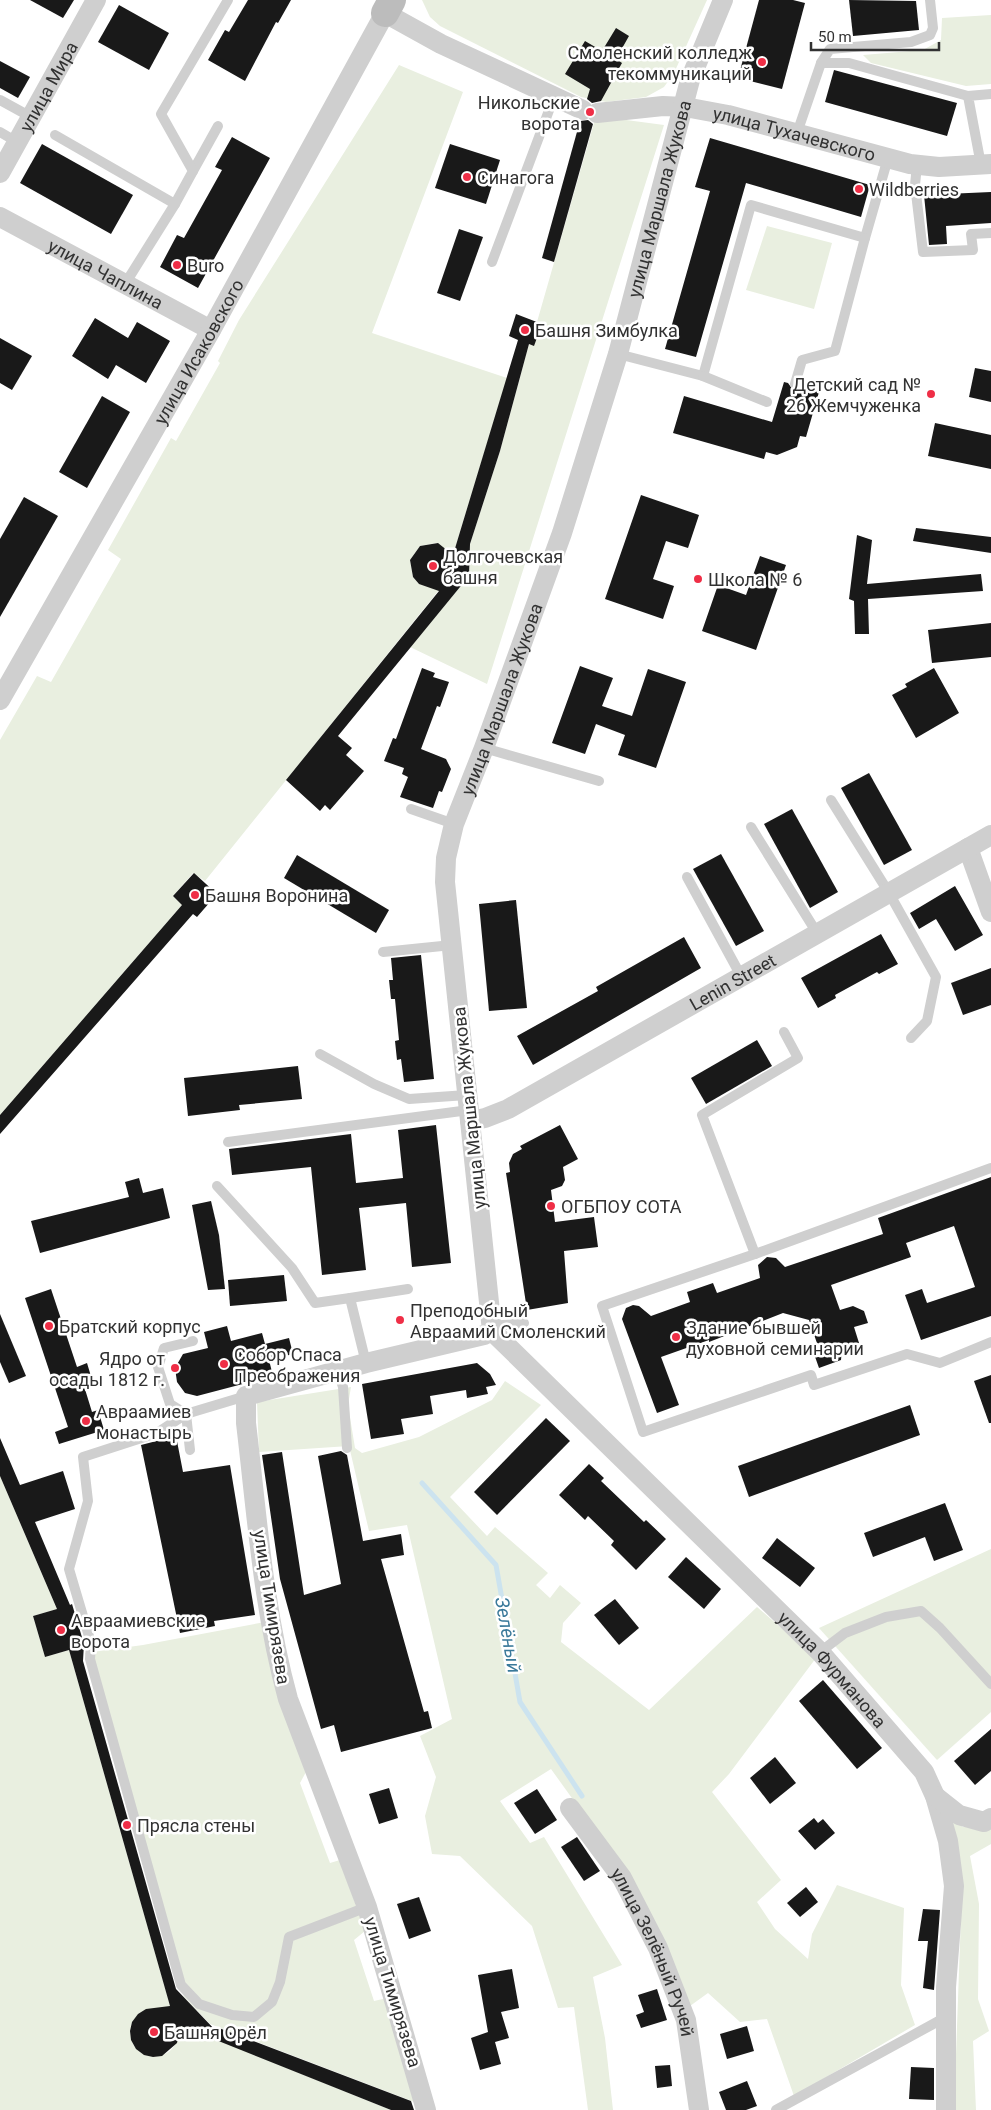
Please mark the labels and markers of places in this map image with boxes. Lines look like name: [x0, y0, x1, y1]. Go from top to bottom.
place label: Смоленский колледж текоммуникаций: [567, 42, 752, 84]
marker: Смоленский колледж текоммуникаций: [756, 56, 768, 68]
place label: Никольские ворота: [478, 92, 580, 134]
marker: Никольские ворота: [584, 106, 596, 118]
place label: Синагога: [477, 167, 554, 188]
marker: Синагога: [461, 171, 473, 183]
place label: Wildberries: [869, 179, 959, 200]
marker: Wildberries: [853, 183, 865, 195]
place label: Buro: [187, 255, 224, 276]
marker: Buro: [171, 259, 183, 271]
place label: Башня Зимбулка: [535, 320, 678, 341]
marker: Башня Зимбулка: [519, 324, 531, 336]
place label: Детский сад № 26 Жемчуженка: [786, 374, 921, 416]
marker: Детский сад № 26 Жемчуженка: [925, 388, 937, 400]
place label: Долгочевская башня: [443, 546, 563, 588]
marker: Долгочевская башня: [427, 560, 439, 572]
place label: Школа № 6: [708, 569, 802, 590]
marker: Школа № 6: [692, 573, 704, 585]
place label: Башня Воронина: [205, 885, 348, 906]
marker: Башня Воронина: [189, 889, 201, 901]
place label: ОГБПОУ СОТА: [561, 1196, 682, 1217]
marker: ОГБПОУ СОТА: [545, 1200, 557, 1212]
place label: Преподобный Авраамий Смоленский: [410, 1300, 606, 1342]
marker: Преподобный Авраамий Смоленский: [394, 1314, 406, 1326]
place label: Братский корпус: [59, 1316, 201, 1337]
place label: Здание бывшей духовной семинарии: [686, 1317, 864, 1359]
marker: Братский корпус: [43, 1320, 55, 1332]
marker: Здание бывшей духовной семинарии: [670, 1331, 682, 1343]
place label: Собор Спаса Преображения: [234, 1344, 360, 1386]
place label: Ядро от осады 1812 г.: [49, 1348, 165, 1390]
marker: Собор Спаса Преображения: [218, 1358, 230, 1370]
marker: Ядро от осады 1812 г.: [169, 1362, 181, 1374]
place label: Авраамиев монастырь: [96, 1401, 192, 1443]
marker: Авраамиев монастырь: [80, 1415, 92, 1427]
place label: Авраамиевские ворота: [71, 1610, 205, 1652]
marker: Авраамиевские ворота: [55, 1624, 67, 1636]
place label: Прясла стены: [137, 1815, 255, 1836]
marker: Прясла стены: [121, 1819, 133, 1831]
place label: Башня Орёл: [164, 2022, 267, 2043]
marker: Башня Орёл: [148, 2026, 160, 2038]

